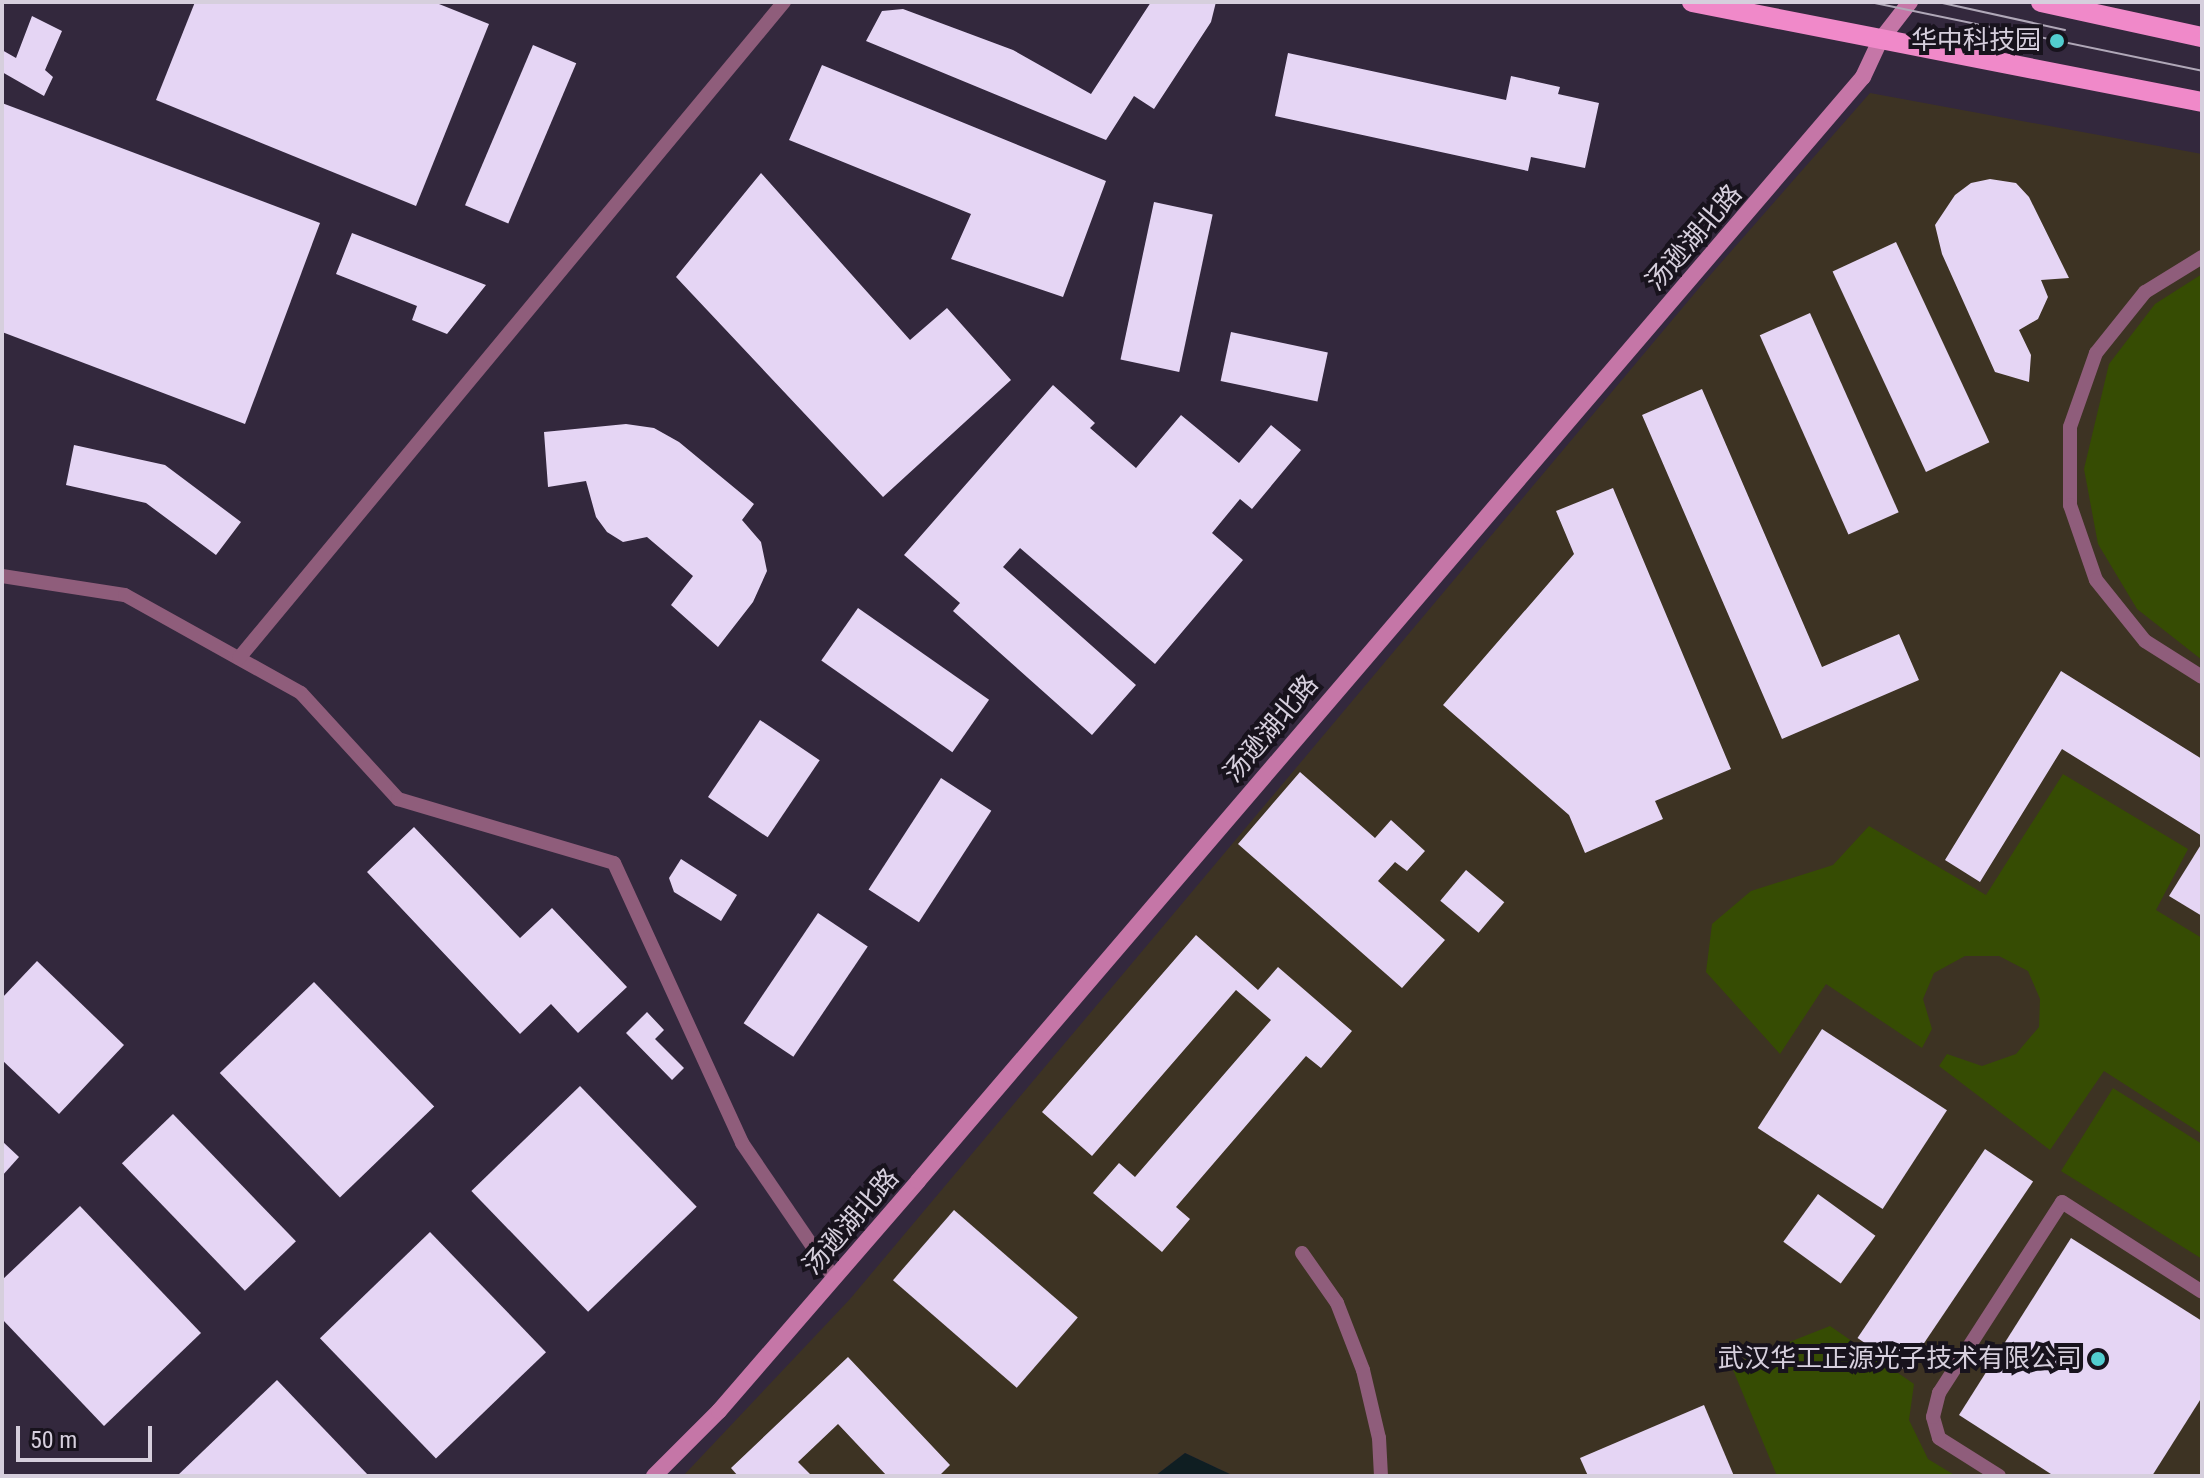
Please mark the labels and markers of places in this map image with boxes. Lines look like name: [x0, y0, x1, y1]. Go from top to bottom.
place label: 华中科技园: [1911, 25, 2041, 57]
marker: 华中科技园: [2048, 32, 2066, 50]
place label: 武汉华工正源光子技术有限公司: [1718, 1343, 2082, 1375]
marker: 武汉华工正源光子技术有限公司: [2089, 1350, 2107, 1368]

